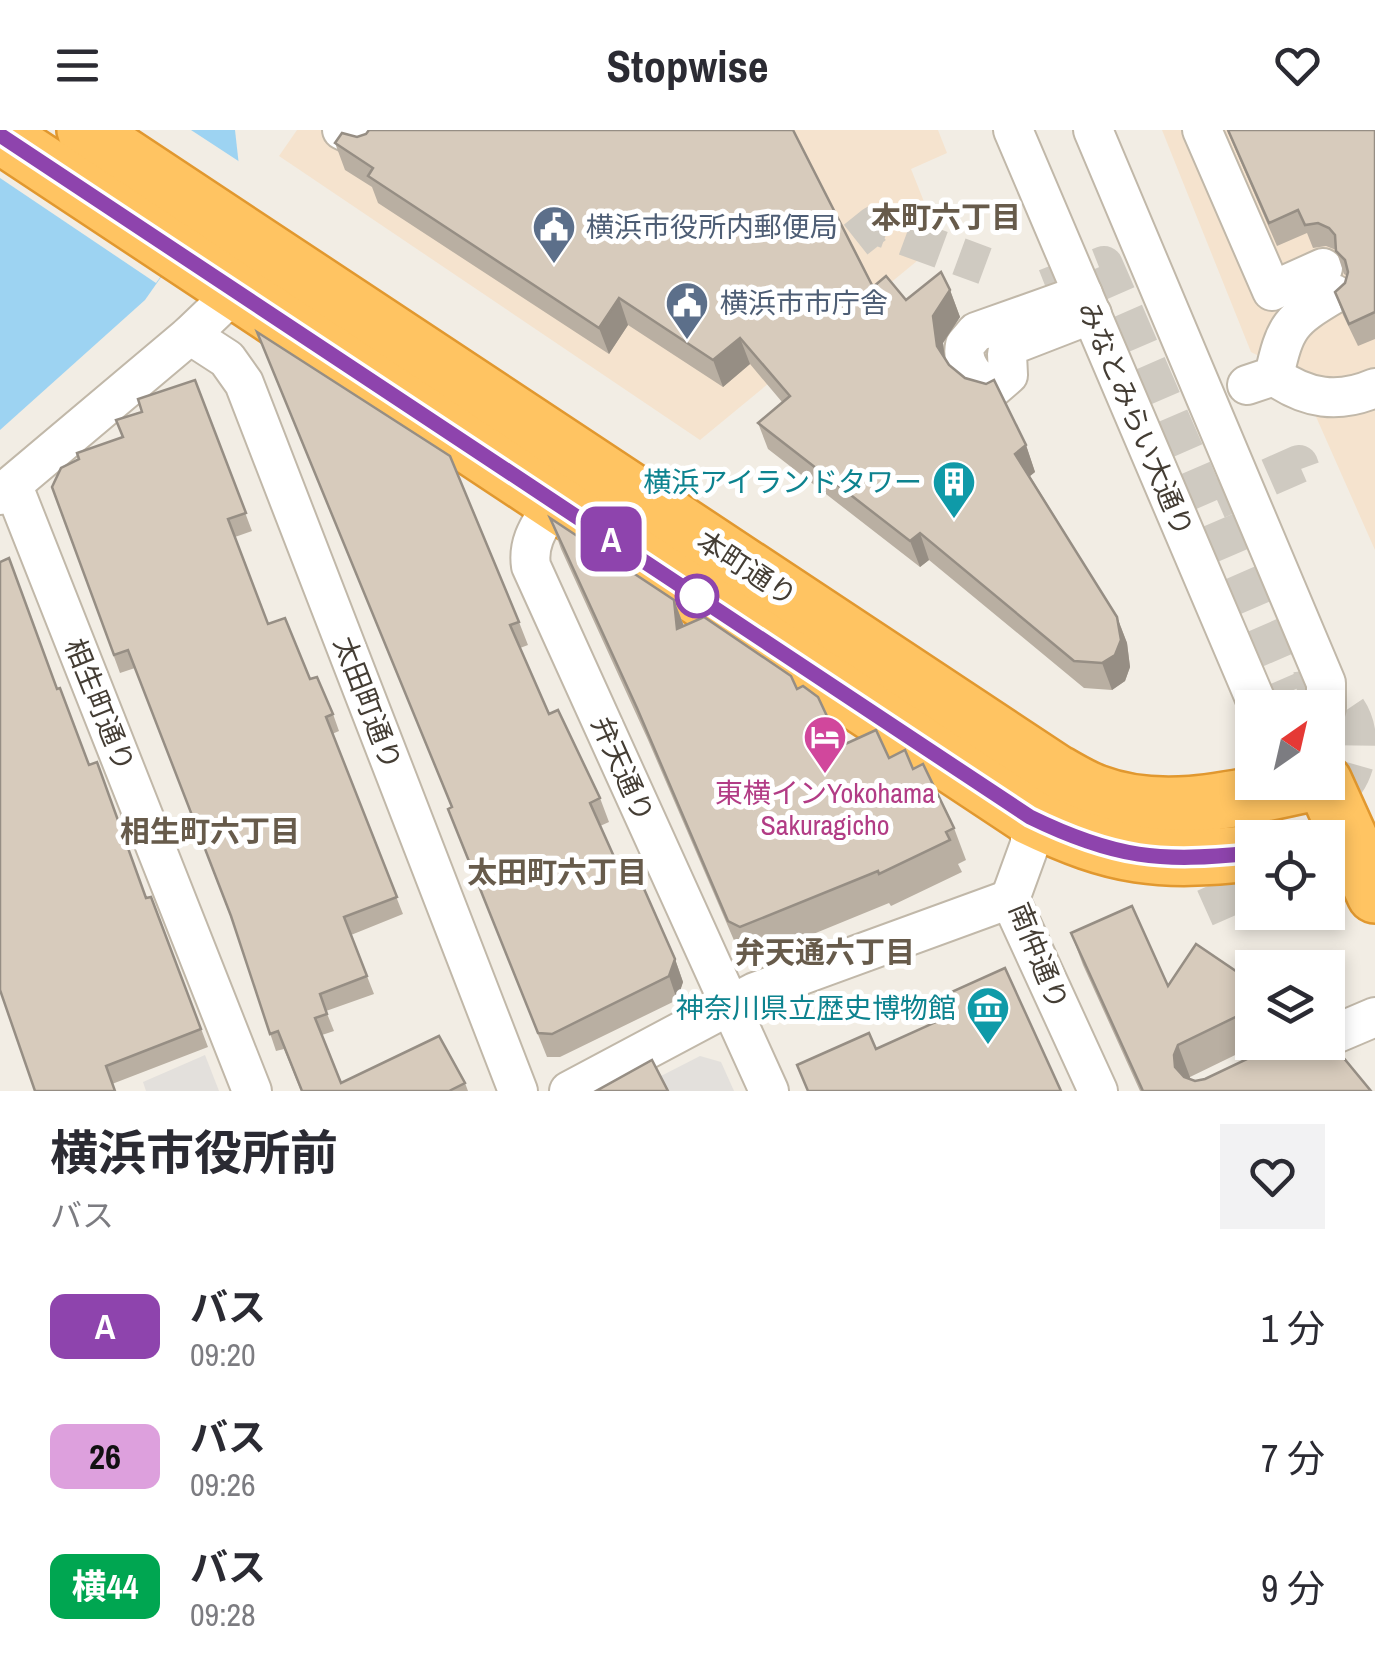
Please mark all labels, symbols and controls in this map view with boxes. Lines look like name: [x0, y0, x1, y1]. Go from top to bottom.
text: Stopwise: [606, 35, 769, 96]
icon: menu: [50, 38, 105, 93]
icon: heart: [1270, 38, 1325, 93]
district label: 本町六丁目: [871, 197, 1021, 237]
public building icon: 横浜市役所内郵便局: [531, 204, 577, 265]
place label: 横浜市役所内郵便局: [586, 208, 838, 246]
public building icon: 横浜市市庁舎: [664, 280, 710, 341]
place label: 横浜市市庁舎: [720, 284, 888, 322]
street label: みなとみらい大通り: [1069, 296, 1203, 542]
building icon: 横浜アイランドタワー: [931, 459, 977, 520]
place label: 横浜アイランドタワー: [643, 463, 922, 501]
line badge: A: [578, 506, 644, 572]
text: A: [601, 516, 621, 563]
street label: 本町通り: [690, 522, 804, 614]
unlabelled marker: [676, 575, 718, 617]
street label: 太田町通り: [325, 631, 411, 775]
street label: 相生町通り: [56, 633, 144, 777]
north arrow: [1235, 690, 1345, 800]
map controls: [1235, 690, 1345, 1060]
street label: 弁天通り: [583, 710, 663, 828]
hotel icon: 東横インYokohama Sakuragicho: [802, 714, 848, 775]
place label: 東横インYokohama Sakuragicho: [715, 774, 935, 844]
district label: 相生町六丁目: [120, 811, 300, 851]
button: locate: [1235, 820, 1345, 930]
district label: 太田町六丁目: [467, 852, 647, 892]
street label: 南仲通り: [1000, 897, 1078, 1015]
district label: 弁天通六丁目: [735, 932, 915, 972]
button: layers: [1235, 950, 1345, 1060]
museum icon: 神奈川県立歴史博物館: [965, 985, 1011, 1046]
place label: 神奈川県立歴史博物館: [676, 989, 956, 1027]
text: 横浜市役所前: [50, 1120, 338, 1185]
button: heart: [1220, 1124, 1325, 1229]
text: バス: [50, 1194, 114, 1237]
text: バス: [190, 1282, 266, 1333]
text: A: [95, 1303, 115, 1350]
text: 1 分: [1261, 1303, 1325, 1354]
text: 09:20: [190, 1333, 256, 1376]
text: バス: [190, 1412, 266, 1463]
text: 26: [89, 1433, 121, 1480]
text: 7 分: [1261, 1433, 1325, 1484]
text: 09:26: [190, 1463, 256, 1506]
text: バス: [190, 1542, 266, 1593]
text: 横44: [72, 1563, 138, 1610]
text: 9 分: [1261, 1563, 1325, 1614]
text: 09:28: [190, 1593, 256, 1636]

